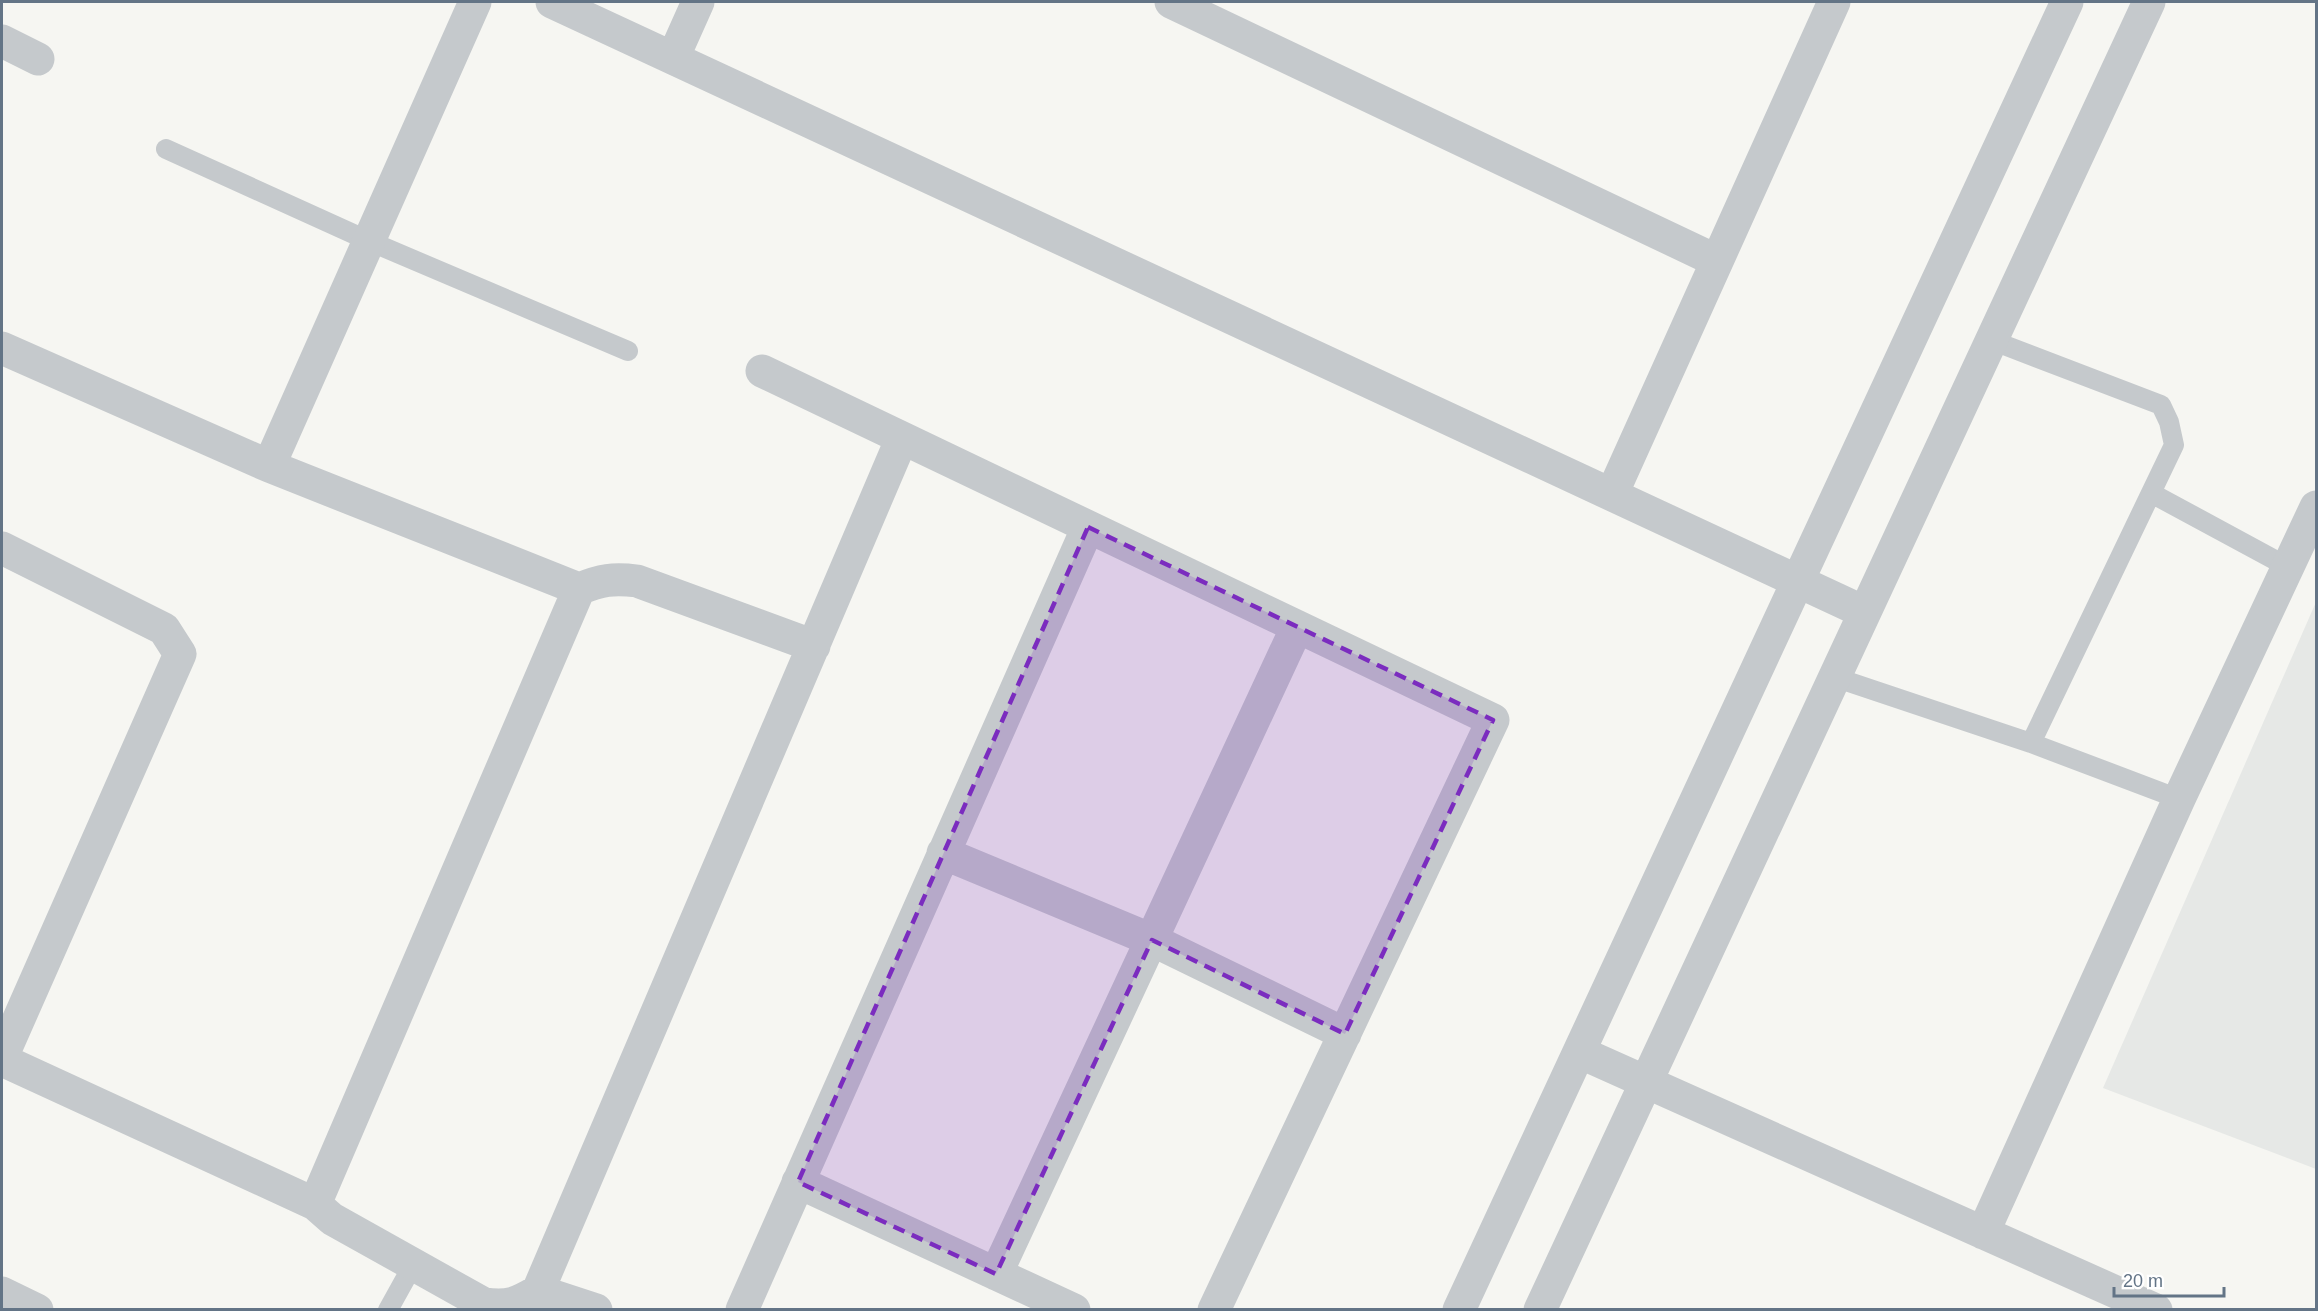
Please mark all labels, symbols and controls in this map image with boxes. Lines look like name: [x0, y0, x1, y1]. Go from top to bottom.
scale bar: [2114, 1260, 2224, 1298]
text: 20 m: [2123, 1271, 2163, 1291]

